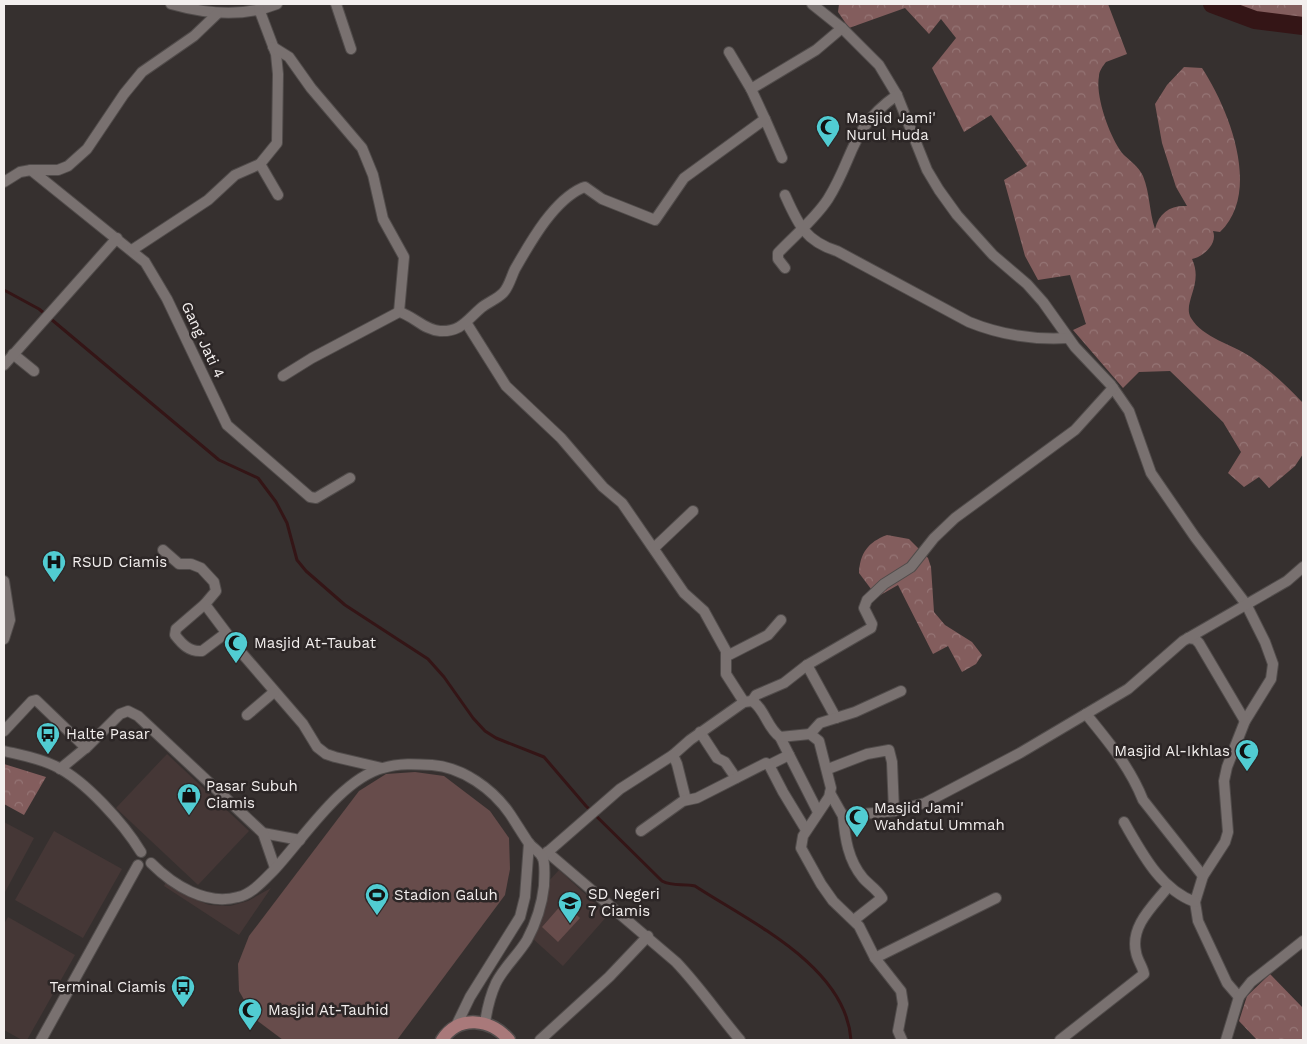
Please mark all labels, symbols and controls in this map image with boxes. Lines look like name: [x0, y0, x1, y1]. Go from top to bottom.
place label: Masjid Jami' Nurul Huda: [846, 109, 936, 144]
mosque icon: Masjid Jami' Nurul Huda: [815, 114, 841, 148]
street label: Gang Jati 4: [177, 299, 229, 381]
hospital icon: RSUD Ciamis: [41, 549, 67, 583]
place label: RSUD Ciamis: [72, 553, 167, 571]
mosque icon: Masjid At-Taubat: [223, 630, 249, 664]
place label: Masjid At-Taubat: [254, 634, 377, 652]
bus stop icon: Halte Pasar: [35, 721, 61, 755]
place label: Halte Pasar: [66, 725, 150, 743]
mosque icon: Masjid Al-Ikhlas: [1234, 738, 1260, 772]
place label: Masjid Al-Ikhlas: [1114, 742, 1230, 760]
place label: Pasar Subuh Ciamis: [206, 777, 298, 812]
shop icon: Pasar Subuh Ciamis: [176, 782, 202, 816]
place label: Masjid Jami' Wahdatul Ummah: [874, 799, 1005, 834]
mosque icon: Masjid Jami' Wahdatul Ummah: [844, 804, 870, 838]
sports icon: Stadion Galuh: [364, 882, 390, 916]
place label: SD Negeri 7 Ciamis: [588, 885, 660, 920]
place label: Stadion Galuh: [394, 886, 498, 904]
school or university icon: SD Negeri 7 Ciamis: [557, 890, 583, 924]
bus stop icon: Terminal Ciamis: [170, 974, 196, 1008]
place label: Terminal Ciamis: [50, 978, 166, 996]
mosque icon: Masjid At-Tauhid: [237, 997, 263, 1031]
place label: Masjid At-Tauhid: [268, 1001, 389, 1019]

